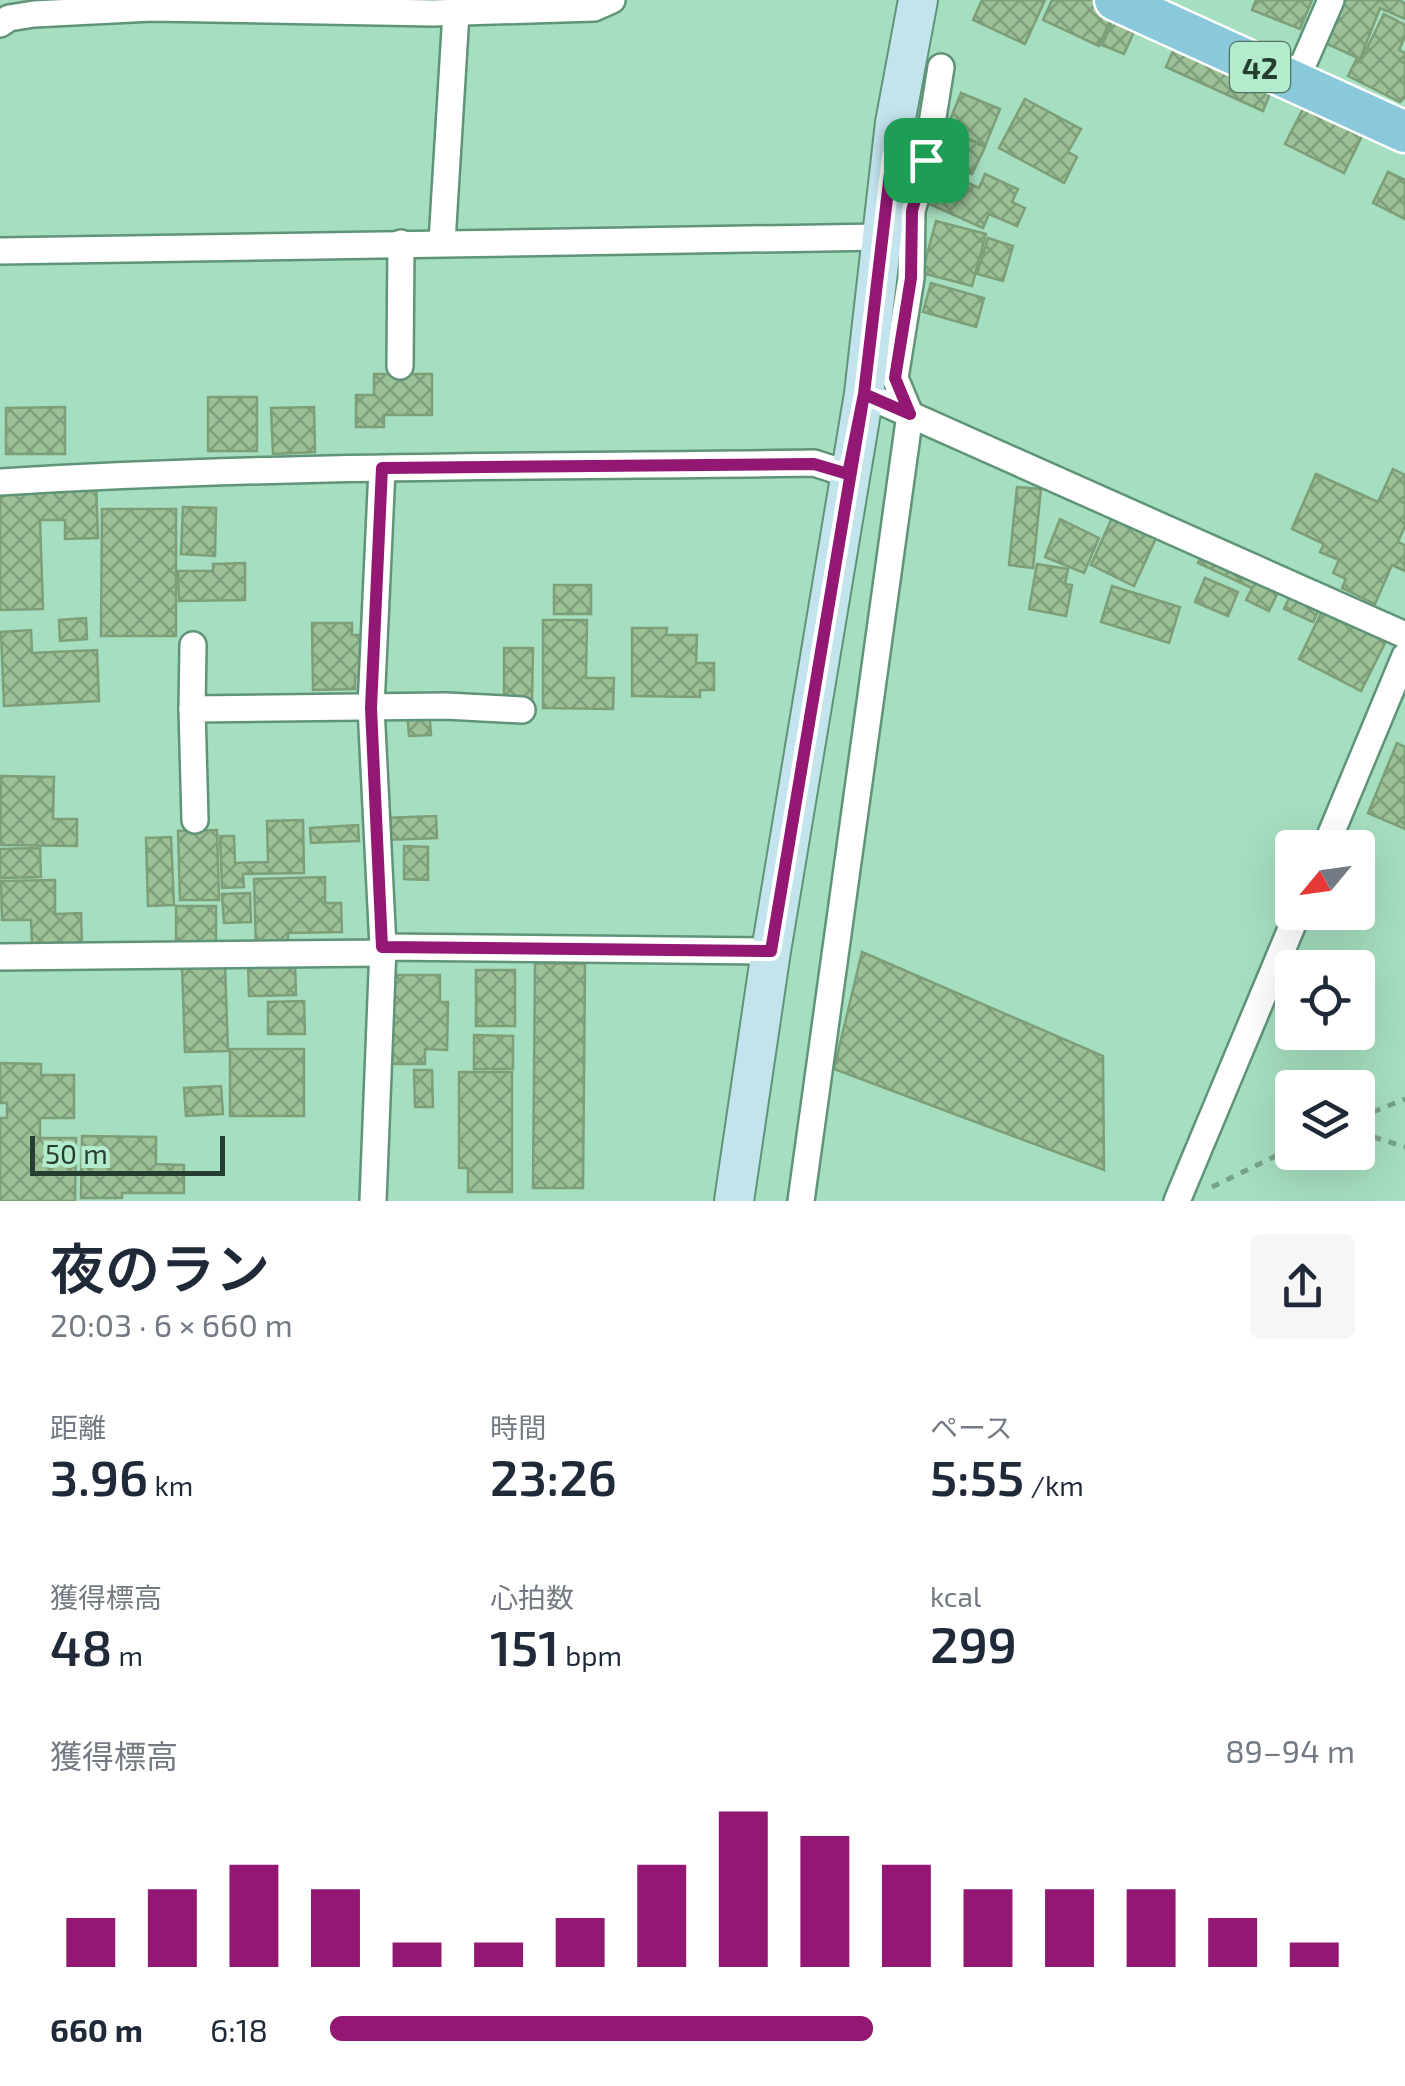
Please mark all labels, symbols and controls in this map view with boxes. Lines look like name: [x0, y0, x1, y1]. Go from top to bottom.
road number: 42: [1230, 42, 1290, 92]
pin: [884, 118, 969, 203]
icon: arrive: [899, 133, 954, 188]
north arrow: [1275, 830, 1375, 930]
map controls: [1275, 830, 1375, 1170]
button: locate: [1275, 950, 1375, 1050]
button: layers: [1275, 1070, 1375, 1170]
scale bar: [30, 1131, 225, 1176]
text: 50 m: [45, 1136, 108, 1170]
text: 夜のラン: [50, 1234, 270, 1300]
button: share: [1250, 1234, 1355, 1339]
text: 20:03 · 6 × 660 m: [50, 1305, 293, 1343]
text: 距離: [50, 1410, 106, 1444]
text: 時間: [490, 1410, 546, 1444]
text: ペース: [930, 1410, 1013, 1444]
text: 3.96: [50, 1446, 148, 1506]
text: 23:26: [490, 1446, 617, 1506]
text: 5:55: [930, 1446, 1024, 1506]
text: km: [148, 1468, 193, 1502]
text: /km: [1024, 1468, 1084, 1502]
text: kcal: [930, 1579, 981, 1613]
text: 獲得標高: [50, 1580, 162, 1614]
text: 心拍数: [490, 1580, 574, 1614]
text: 299: [930, 1613, 1017, 1673]
text: 48: [50, 1616, 112, 1676]
text: 151: [490, 1616, 559, 1676]
text: m: [112, 1638, 143, 1672]
text: bpm: [559, 1638, 622, 1672]
text: 89–94 m: [1225, 1731, 1355, 1769]
text: 獲得標高: [50, 1736, 178, 1774]
text: 660 m: [50, 2010, 143, 2048]
text: 6:18: [210, 2010, 268, 2048]

